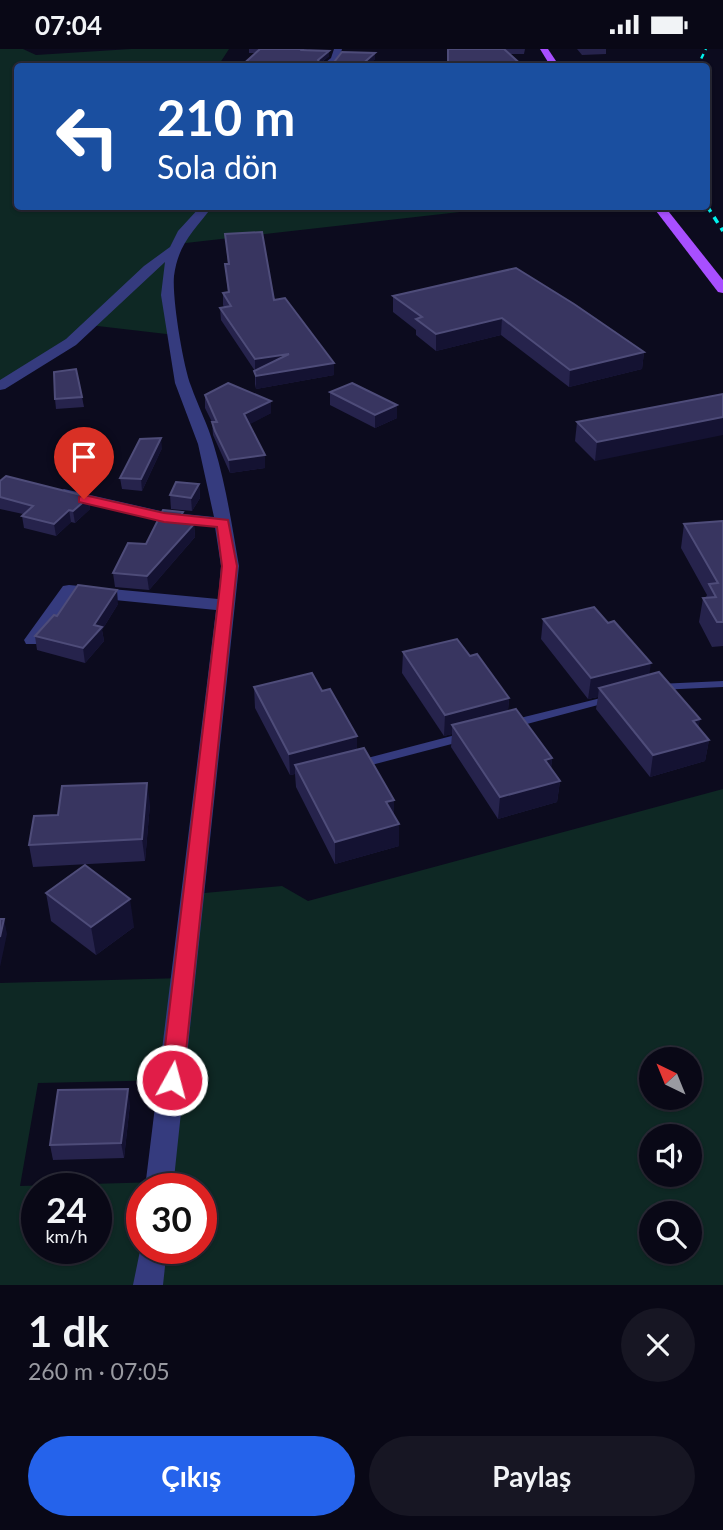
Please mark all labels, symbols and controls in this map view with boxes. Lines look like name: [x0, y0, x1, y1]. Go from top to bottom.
text: 07:04: [35, 9, 102, 41]
text: 210 m: [157, 88, 295, 146]
icon: left: [42, 91, 133, 182]
text: Sola dön: [157, 147, 278, 186]
pin: [54, 427, 114, 499]
icon: arrive: [65, 438, 103, 476]
position arrow: [135, 1043, 209, 1117]
north arrow: [639, 1047, 702, 1109]
map controls: [639, 1047, 702, 1264]
button: sound: [639, 1124, 702, 1187]
speed limit sign: 30: [126, 1173, 217, 1264]
text: 24: [46, 1188, 87, 1230]
button: search: [639, 1201, 702, 1264]
text: km/h: [45, 1225, 88, 1247]
text: 1 dk: [28, 1306, 109, 1356]
button: close: [621, 1308, 695, 1382]
text: 260 m · 07:05: [28, 1357, 170, 1385]
button: Çıkış: [28, 1436, 355, 1516]
button: Paylaş: [369, 1436, 695, 1516]

